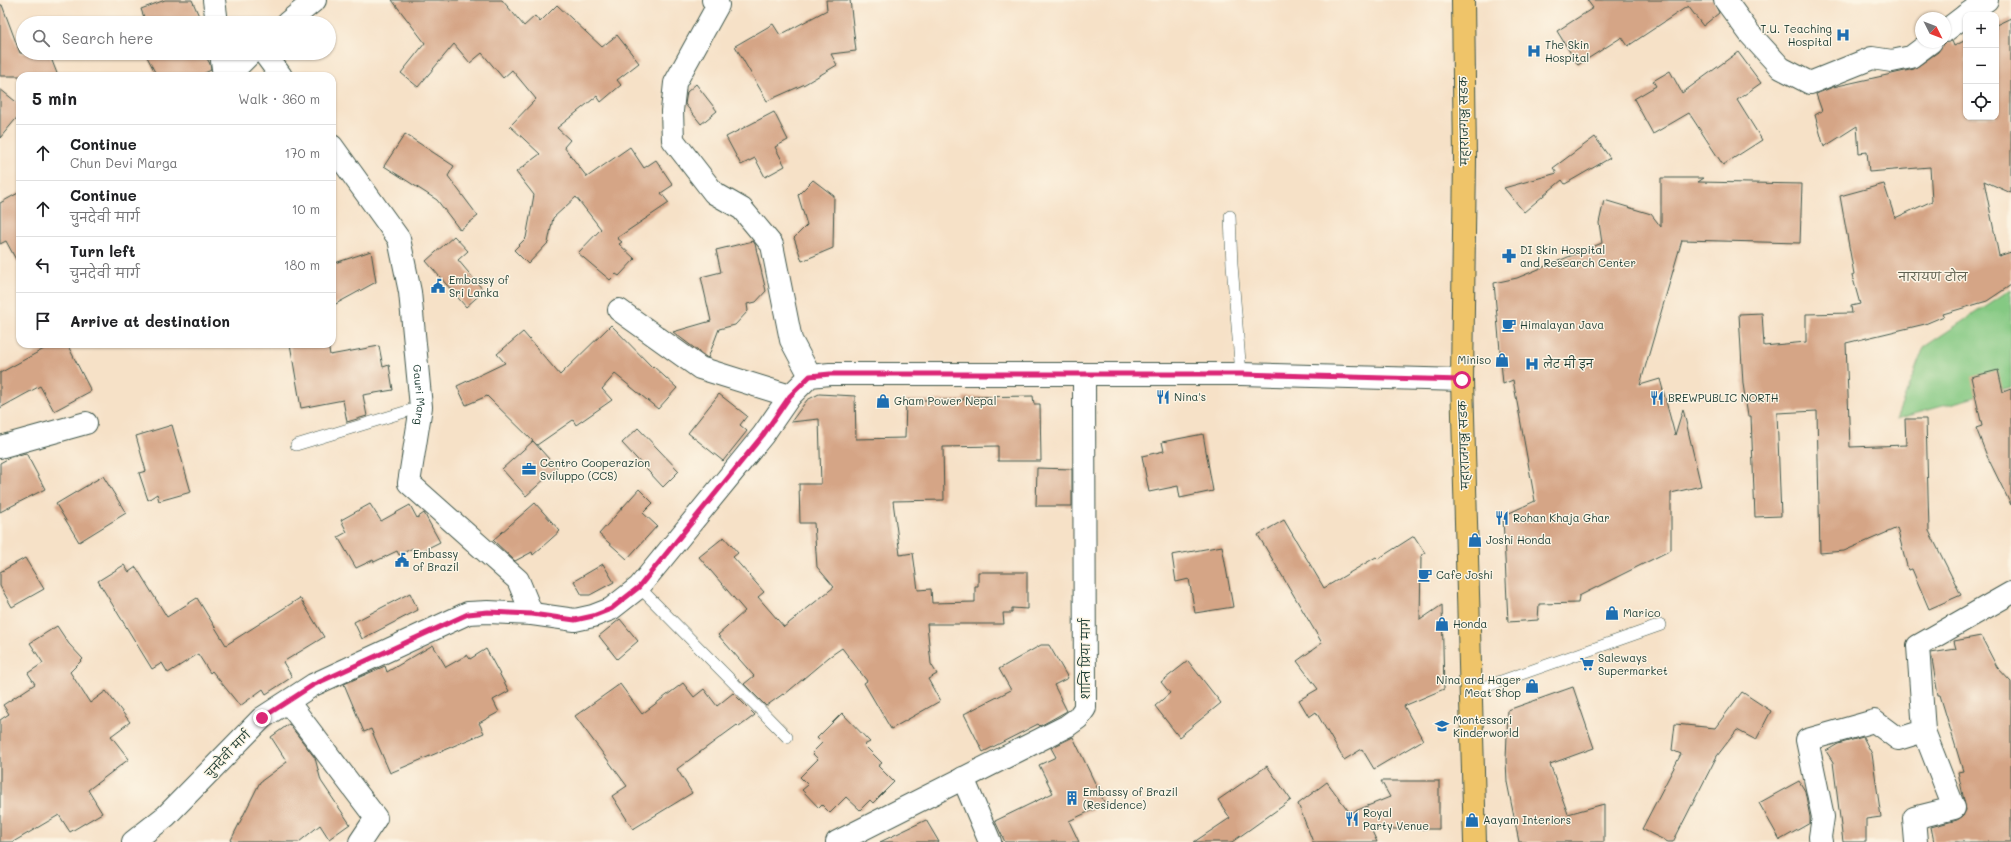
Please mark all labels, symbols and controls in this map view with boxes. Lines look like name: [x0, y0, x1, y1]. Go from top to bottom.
north arrow: [1915, 12, 1951, 48]
map controls: [1963, 12, 1999, 120]
button: +: [1963, 12, 1999, 48]
search box: [16, 16, 336, 60]
place label: T.U. Teaching Hospital: [1760, 21, 1832, 49]
icon: search: [30, 27, 52, 49]
hospital icon: T.U. Teaching Hospital: [1835, 27, 1851, 43]
text: Search here: [62, 28, 153, 48]
place label: The Skin Hospital: [1545, 37, 1589, 65]
hospital icon: The Skin Hospital: [1526, 43, 1542, 59]
button: −: [1963, 48, 1999, 84]
street label: महाराजगञ्ज सडक: [1455, 75, 1472, 167]
button: locate: [1963, 84, 1999, 120]
text: 5 min: [32, 87, 77, 109]
text: Walk · 360 m: [238, 90, 320, 107]
text: Continue: [70, 134, 137, 154]
icon: ahead: [32, 142, 54, 164]
text: 170 m: [284, 144, 320, 161]
text: Chun Devi Marga: [70, 154, 178, 171]
text: Continue: [70, 185, 137, 205]
icon: ahead: [32, 198, 54, 220]
text: 10 m: [292, 200, 320, 217]
text: चुनदेवी मार्ग: [70, 208, 140, 225]
text: Turn left: [70, 241, 135, 261]
place label: DI Skin Hospital and Research Center: [1520, 242, 1636, 270]
pharmacy icon: DI Skin Hospital and Research Center: [1501, 248, 1517, 264]
icon: left: [32, 254, 54, 276]
text: 180 m: [284, 256, 320, 273]
text: चुनदेवी मार्ग: [70, 264, 140, 281]
district label: नारायण टोल: [1897, 268, 1969, 284]
place label: Embassy of Sri Lanka: [449, 272, 509, 300]
public building icon: Embassy of Sri Lanka: [430, 278, 446, 294]
icon: arrive: [32, 310, 54, 332]
text: Arrive at destination: [70, 311, 230, 331]
cafe icon: Himalayan Java: [1501, 317, 1517, 333]
place label: Himalayan Java: [1520, 317, 1604, 332]
place label: Miniso: [1458, 352, 1491, 367]
shop icon: Miniso: [1494, 352, 1510, 368]
place label: लेट मी इन: [1543, 355, 1594, 371]
hospital icon: लेट मी इन: [1524, 356, 1540, 372]
street label: Gauri Marg: [410, 364, 429, 426]
route start: [1453, 371, 1471, 389]
restaurant icon: Nina's: [1155, 389, 1171, 405]
place label: Nina's: [1174, 389, 1206, 404]
restaurant icon: BREWPUBLIC NORTH: [1649, 390, 1665, 406]
place label: BREWPUBLIC NORTH: [1668, 390, 1779, 405]
shop icon: Gham Power Nepal: [875, 393, 891, 409]
place label: Gham Power Nepal: [894, 393, 996, 408]
street label: महाराजगञ्ज सडक: [1454, 399, 1473, 491]
place label: Centro Cooperazion Sviluppo (CCS): [540, 455, 650, 483]
office icon: Centro Cooperazion Sviluppo (CCS): [521, 461, 537, 477]
restaurant icon: Rohan Khaja Ghar: [1494, 510, 1510, 526]
place label: Rohan Khaja Ghar: [1513, 510, 1610, 525]
shop icon: Joshi Honda: [1467, 532, 1483, 548]
place label: Joshi Honda: [1486, 532, 1551, 547]
place label: Embassy of Brazil: [413, 546, 459, 574]
public building icon: Embassy of Brazil: [394, 552, 410, 568]
cafe icon: Cafe Joshi: [1417, 567, 1433, 583]
place label: Cafe Joshi: [1436, 567, 1493, 582]
shop icon: Marico: [1604, 605, 1620, 621]
place label: Marico: [1623, 605, 1661, 620]
shop icon: Honda: [1434, 616, 1450, 632]
place label: Honda: [1453, 616, 1487, 631]
street label: शान्ति प्रिया मार्ग: [1077, 617, 1093, 700]
place label: Saleways Supermarket: [1598, 650, 1668, 678]
supermarket icon: Saleways Supermarket: [1579, 656, 1595, 672]
place label: Nina and Hager Meat Shop: [1436, 672, 1521, 700]
shop icon: Nina and Hager Meat Shop: [1524, 678, 1540, 694]
route end: [253, 709, 271, 727]
place label: Montessori Kinderworld: [1453, 712, 1519, 740]
school or university icon: Montessori Kinderworld: [1434, 718, 1450, 734]
street label: चुनदेवी मार्ग: [199, 724, 255, 782]
place label: Embassy of Brazil (Residence): [1083, 784, 1178, 812]
building icon: Embassy of Brazil (Residence): [1064, 790, 1080, 806]
place label: Royal Party Venue: [1363, 805, 1429, 833]
restaurant icon: Royal Party Venue: [1344, 811, 1360, 827]
shop icon: Aayam Interiors: [1464, 812, 1480, 828]
place label: Aayam Interiors: [1483, 812, 1571, 827]

